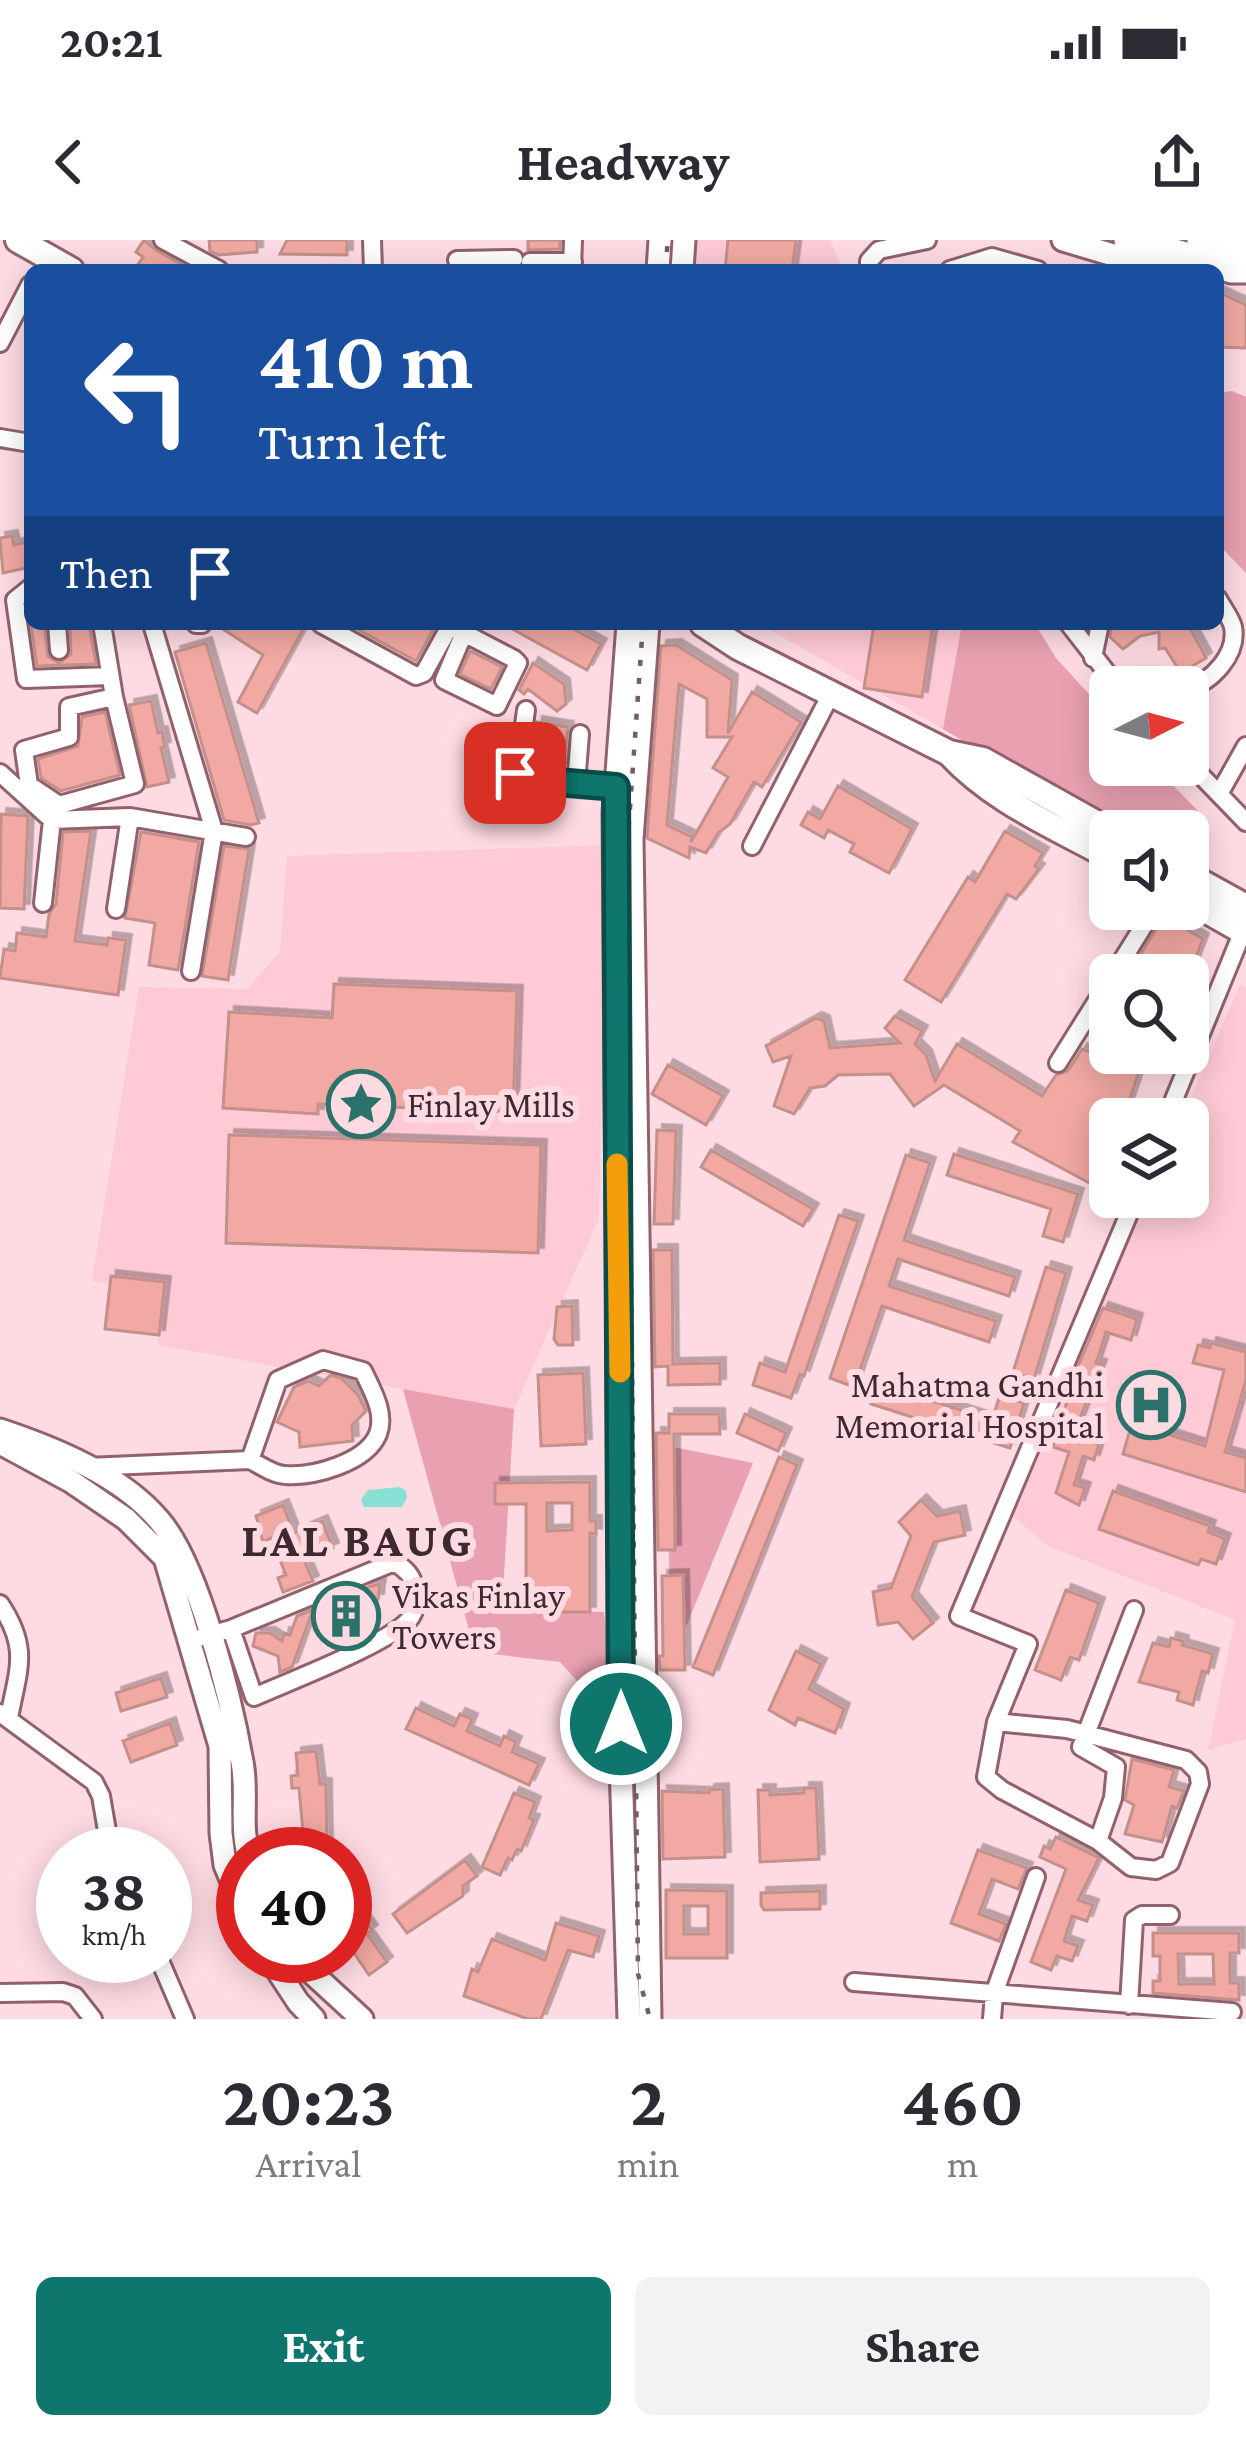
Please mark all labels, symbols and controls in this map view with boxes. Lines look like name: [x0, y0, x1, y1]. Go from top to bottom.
text: 20:21: [60, 17, 163, 67]
icon: back: [36, 129, 102, 195]
icon: share: [1144, 129, 1210, 195]
text: Headway: [517, 132, 729, 192]
icon: left: [60, 312, 216, 468]
text: 410 m: [258, 313, 473, 406]
text: Turn left: [258, 411, 446, 471]
icon: arrive: [177, 540, 243, 606]
text: Then: [60, 548, 153, 598]
north arrow: [1089, 666, 1209, 786]
map controls: [1089, 666, 1209, 1218]
pin: [464, 722, 566, 824]
icon: arrive: [482, 740, 548, 806]
button: sound: [1089, 810, 1209, 930]
button: search: [1089, 954, 1209, 1074]
place icon: Finlay Mills: [326, 1069, 396, 1139]
place label: Finlay Mills: [407, 1085, 575, 1125]
button: layers: [1089, 1098, 1209, 1218]
place label: Mahatma Gandhi Memorial Hospital: [835, 1365, 1104, 1446]
hospital icon: Mahatma Gandhi Memorial Hospital: [1116, 1370, 1186, 1440]
district label: LAL BAUG: [241, 1513, 475, 1566]
place label: Vikas Finlay Towers: [392, 1576, 565, 1657]
building icon: Vikas Finlay Towers: [311, 1581, 381, 1651]
position arrow: [558, 1661, 684, 1787]
speed limit sign: 40: [216, 1827, 372, 1983]
text: 38: [82, 1856, 146, 1923]
text: km/h: [82, 1918, 146, 1951]
text: 20:23: [222, 2060, 395, 2140]
text: 2: [630, 2060, 667, 2140]
text: 460: [902, 2060, 1024, 2140]
text: Arrival: [255, 2142, 362, 2185]
text: min: [617, 2142, 679, 2185]
text: m: [947, 2142, 978, 2185]
button: Exit: [36, 2277, 611, 2415]
button: Share: [635, 2277, 1210, 2415]

